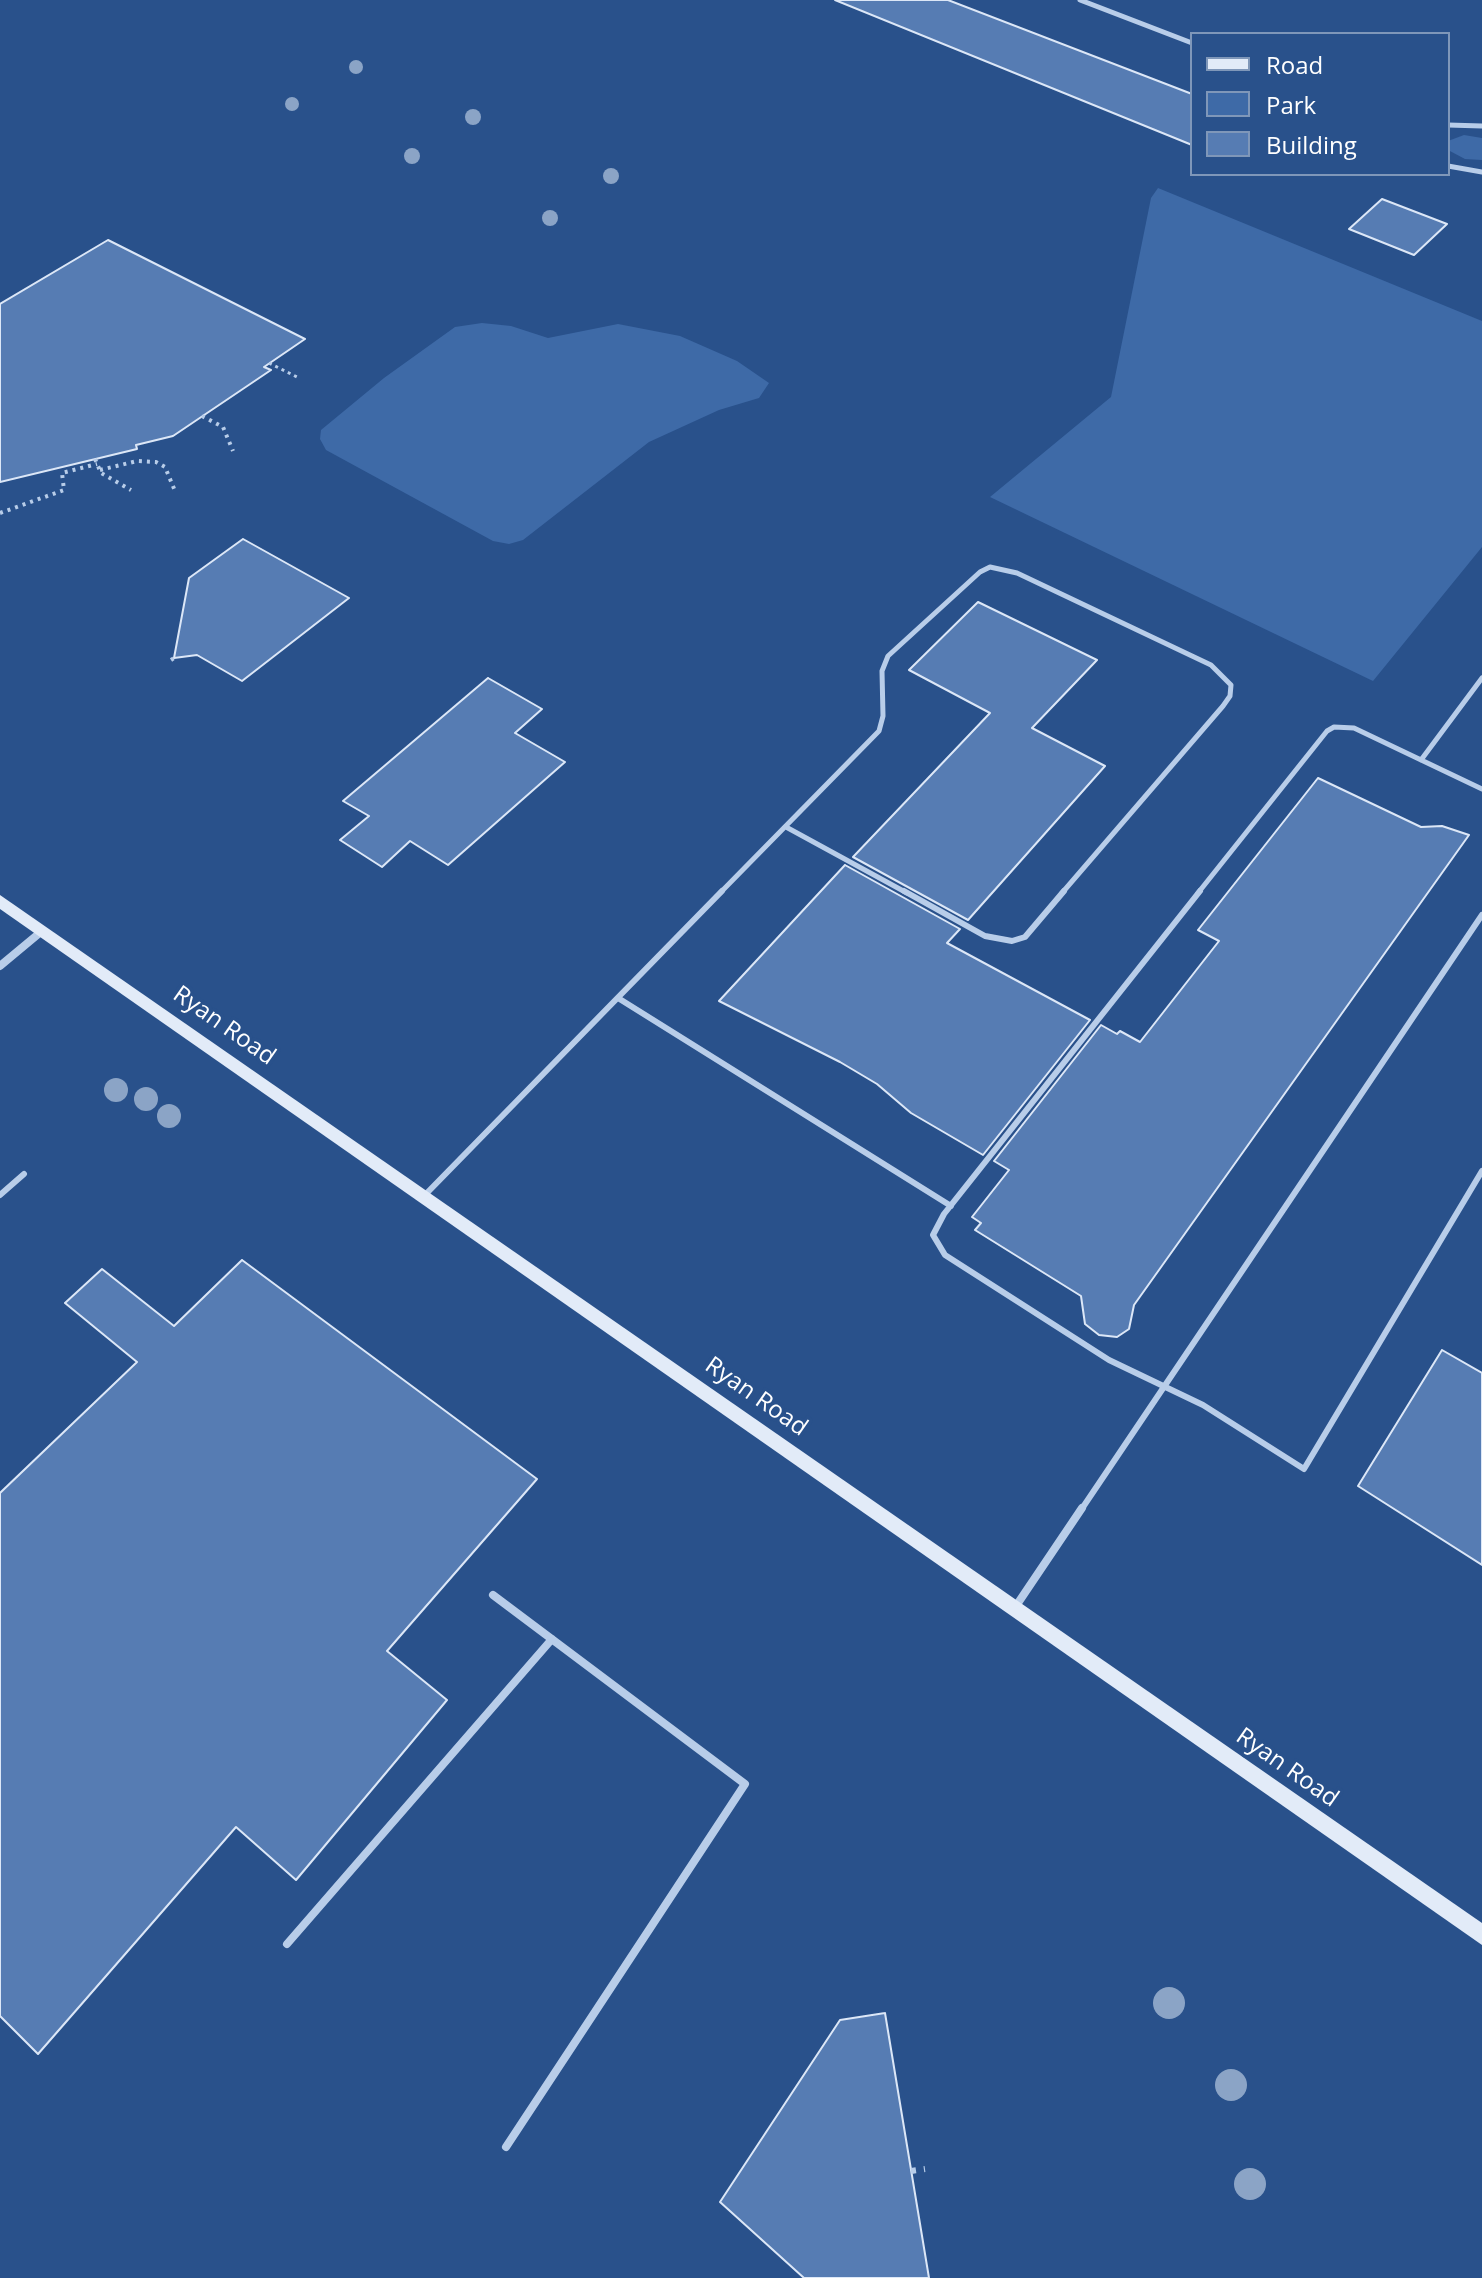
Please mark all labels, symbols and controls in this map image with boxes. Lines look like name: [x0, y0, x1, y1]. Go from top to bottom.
legend: [1190, 32, 1450, 176]
text: Road: [1266, 48, 1323, 81]
text: Park: [1266, 88, 1316, 121]
text: Building: [1266, 128, 1357, 161]
street label: Ryan Road: [167, 980, 281, 1072]
street label: Ryan Road: [699, 1351, 813, 1443]
street label: Ryan Road: [1230, 1722, 1344, 1814]

